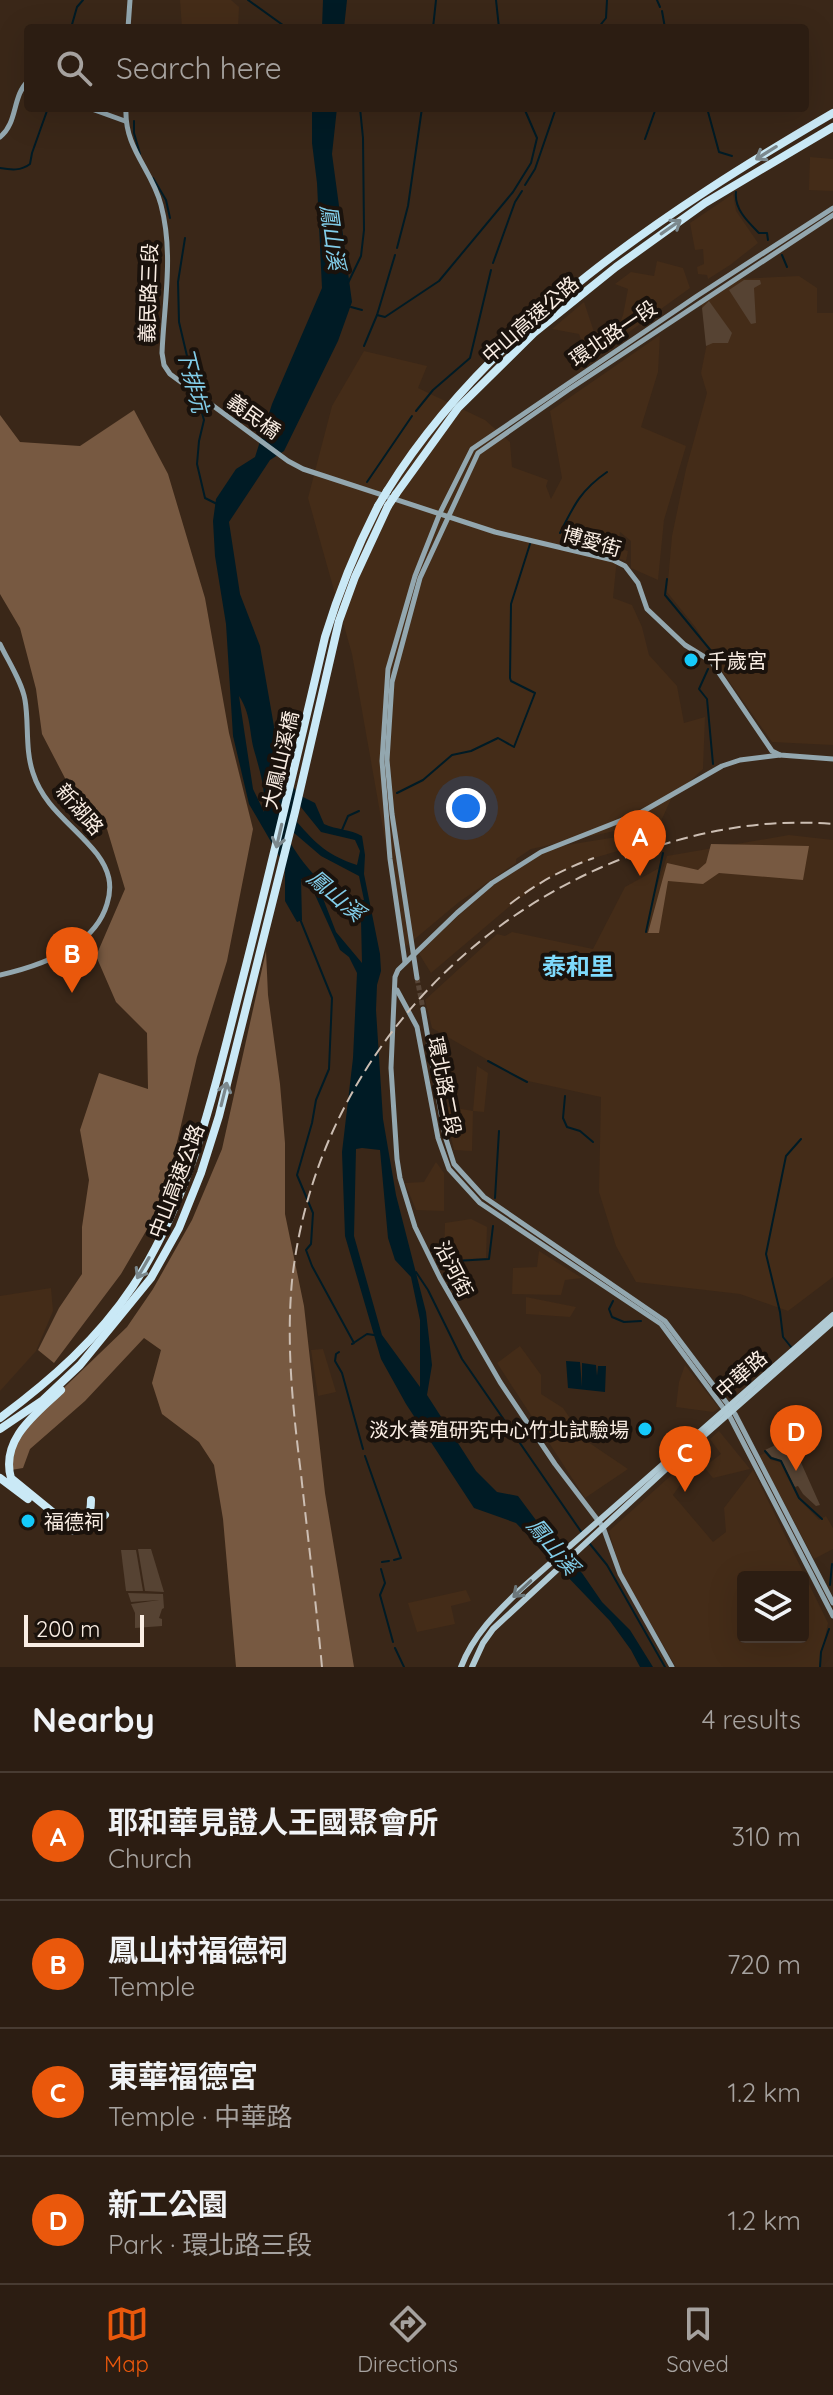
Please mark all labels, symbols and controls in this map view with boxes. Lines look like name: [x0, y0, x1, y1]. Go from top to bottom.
search box: [24, 24, 809, 112]
icon: search: [52, 46, 96, 90]
text: Search here: [116, 49, 282, 87]
one-way arrow: [755, 145, 778, 161]
water label: 鳳山溪: [315, 202, 352, 275]
one-way arrow: [659, 219, 681, 235]
street label: 義民路三段: [134, 243, 162, 343]
street label: 中山高速公路: [477, 270, 583, 368]
street label: 環北路一段: [565, 295, 661, 371]
water label: 下排坑: [171, 345, 215, 418]
street label: 義民橋: [222, 388, 286, 444]
street label: 博愛街: [560, 521, 624, 561]
place label: 千歲宮: [707, 648, 767, 673]
marker: 千歲宮: [682, 651, 700, 669]
street label: 大鳳山溪橋: [257, 708, 303, 812]
street label: 新湖路: [51, 778, 109, 840]
your location: [446, 788, 486, 828]
pin: A: [614, 810, 666, 876]
one-way arrow: [270, 823, 285, 848]
water label: 鳳山溪: [302, 863, 373, 929]
pin: B: [46, 927, 98, 993]
district label: 泰和里: [542, 951, 614, 981]
street label: 環北路二段: [423, 1035, 467, 1137]
one-way arrow: [218, 1082, 233, 1107]
street label: 中山高速公路: [143, 1121, 209, 1241]
street label: 沿河街: [429, 1237, 479, 1301]
one-way arrow: [135, 1256, 151, 1279]
street label: 中華路: [710, 1345, 772, 1403]
pin: D: [770, 1405, 822, 1471]
place label: 淡水養殖研究中心竹北試驗場: [369, 1417, 629, 1442]
marker: 淡水養殖研究中心竹北試驗場: [636, 1420, 654, 1438]
pin: C: [659, 1426, 711, 1492]
place label: 福德祠: [44, 1509, 104, 1534]
marker: 福德祠: [19, 1512, 37, 1530]
water label: 鳳山溪: [521, 1512, 587, 1583]
map controls: [737, 1571, 809, 1643]
button: layers: [737, 1571, 809, 1643]
one-way arrow: [513, 1579, 533, 1597]
scale bar: [24, 1611, 144, 1647]
text: 200 m: [36, 1615, 100, 1643]
text: Nearby: [32, 1698, 155, 1741]
text: 4 results: [702, 1703, 801, 1736]
text: 耶和華見證人王國聚會所: [108, 1803, 438, 1841]
text: A: [50, 1820, 66, 1853]
text: 310 m: [731, 1820, 801, 1853]
text: Church: [108, 1842, 192, 1875]
text: 鳳山村福德祠: [108, 1931, 288, 1969]
text: B: [49, 1948, 67, 1981]
text: 720 m: [727, 1948, 801, 1981]
text: Temple: [108, 1970, 195, 2003]
text: 東華福德宮: [108, 2057, 258, 2095]
text: C: [50, 2076, 66, 2109]
text: 1.2 km: [728, 2076, 801, 2109]
text: Temple · 中華路: [108, 2100, 292, 2133]
text: 新工公園: [108, 2185, 228, 2223]
text: D: [49, 2204, 67, 2237]
text: 1.2 km: [728, 2204, 801, 2237]
text: Park · 環北路三段: [108, 2228, 312, 2261]
tab: Map: [104, 2302, 149, 2378]
tab: Directions: [357, 2302, 458, 2378]
tab: Saved: [666, 2302, 729, 2378]

